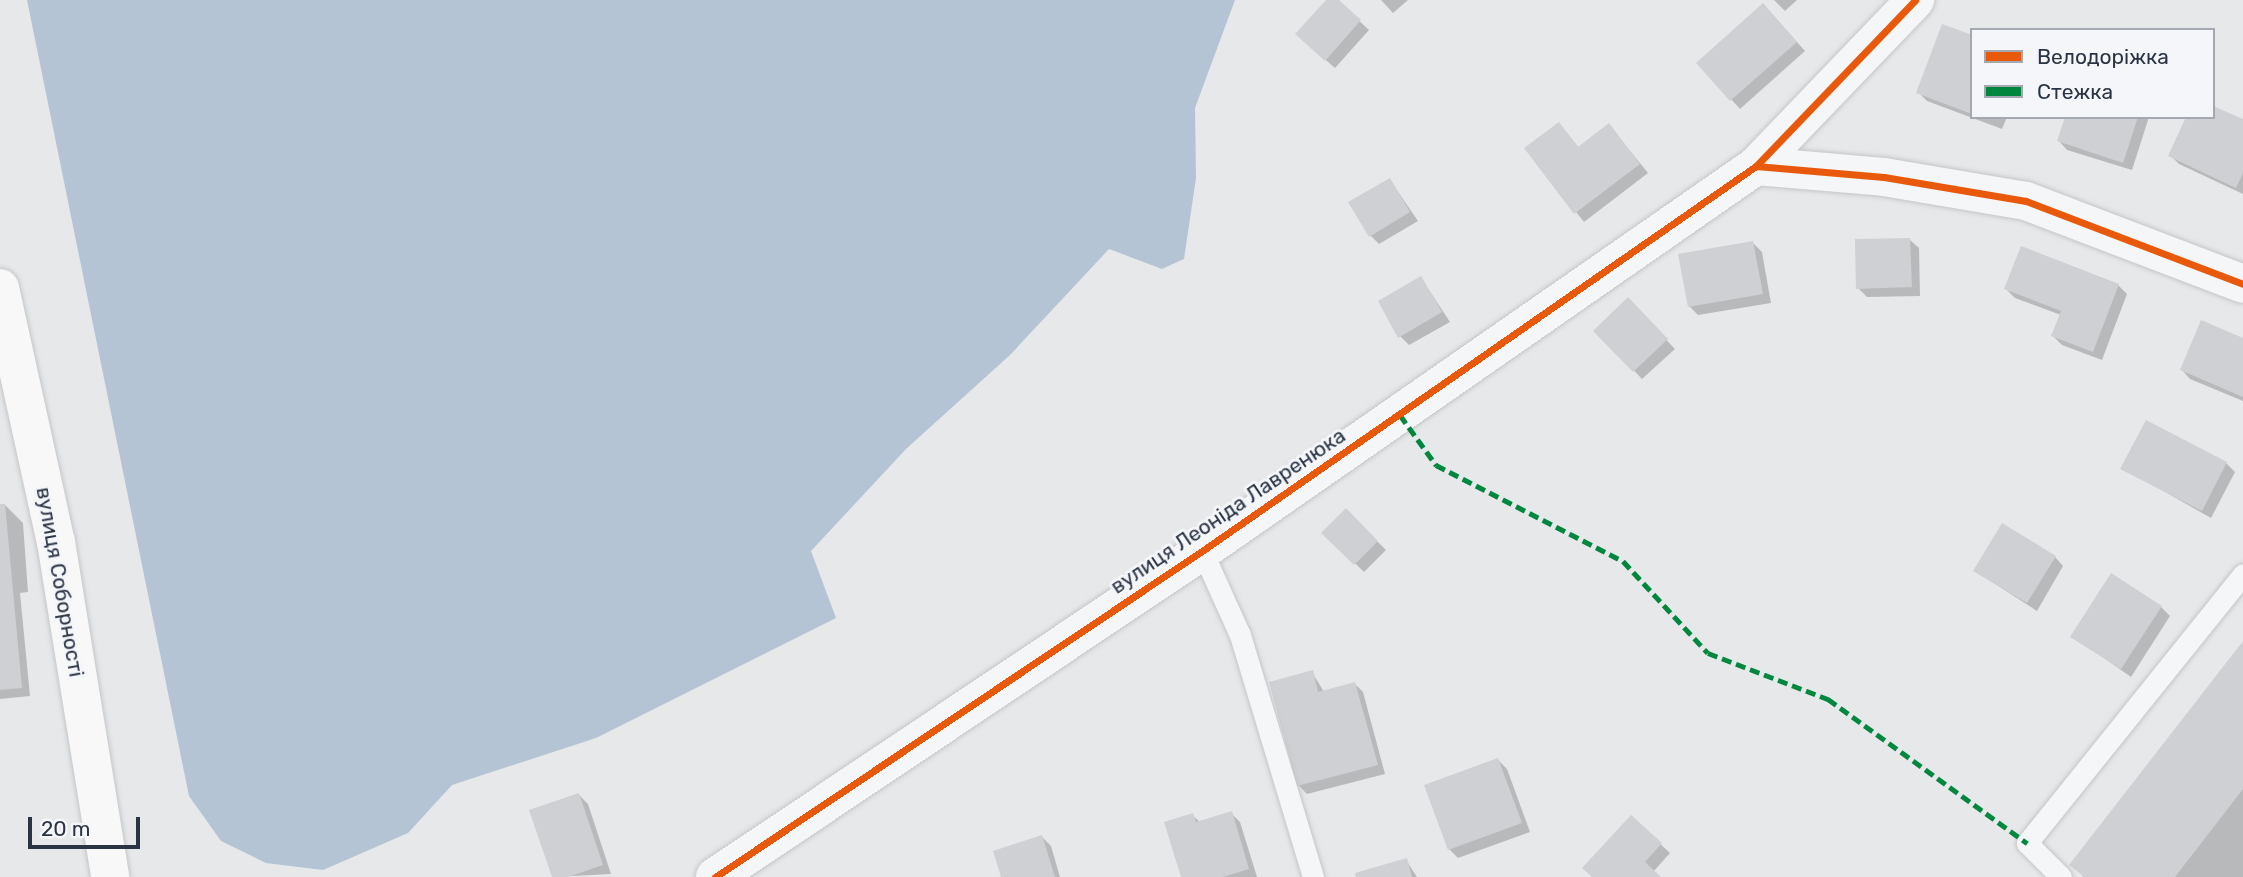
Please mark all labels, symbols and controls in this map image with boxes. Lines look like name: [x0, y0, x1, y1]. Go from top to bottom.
legend: [1970, 28, 2215, 119]
text: Велодоріжка: [2037, 44, 2169, 69]
text: Стежка: [2037, 79, 2113, 104]
street label: вулиця Леоніда Лавренюка: [1106, 423, 1350, 599]
street label: вулиця Соборності: [31, 485, 89, 679]
scale bar: [32, 804, 144, 848]
text: 20 m: [41, 816, 90, 841]

